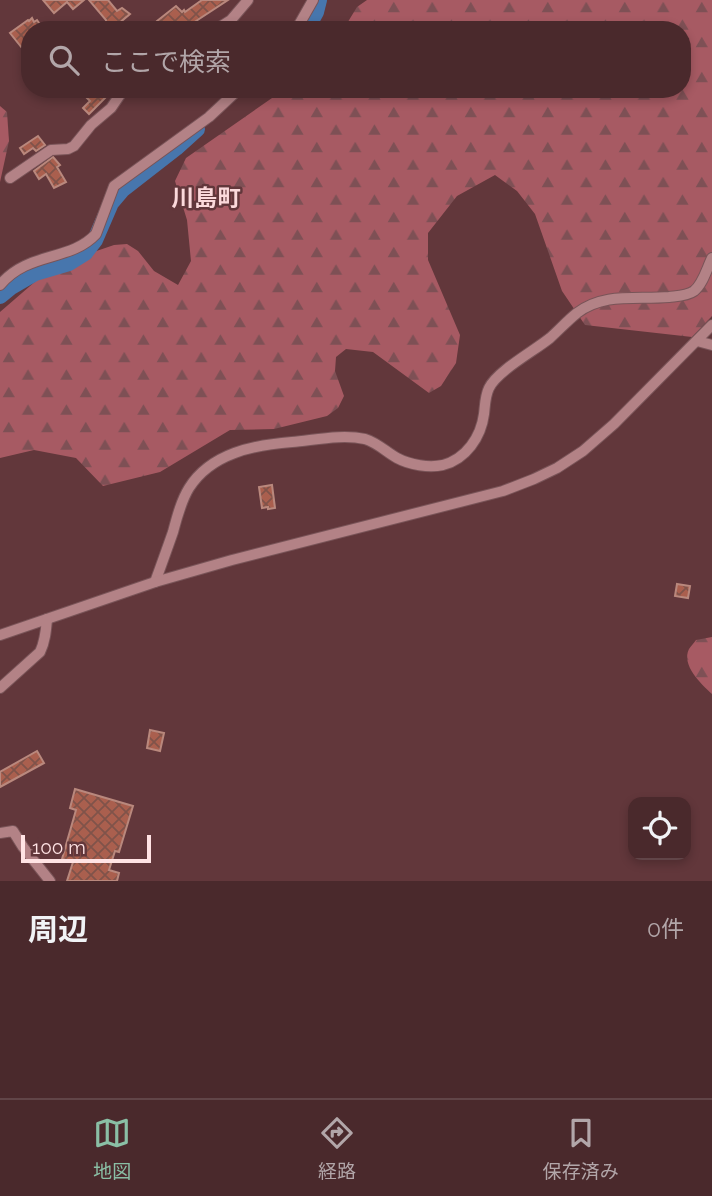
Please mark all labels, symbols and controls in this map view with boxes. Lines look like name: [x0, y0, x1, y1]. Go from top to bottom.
search box: [21, 21, 691, 98]
icon: search: [45, 41, 83, 79]
text: ここで検索: [101, 47, 231, 77]
district label: 川島町: [172, 184, 241, 211]
map controls: [628, 797, 691, 860]
button: locate: [628, 797, 691, 860]
scale bar: [21, 832, 150, 864]
text: 100 m: [32, 836, 86, 858]
text: 周辺: [28, 912, 88, 947]
text: 0件: [647, 915, 684, 942]
tab: 地図: [93, 1114, 131, 1183]
tab: 経路: [318, 1114, 356, 1183]
tab: 保存済み: [543, 1114, 619, 1183]

